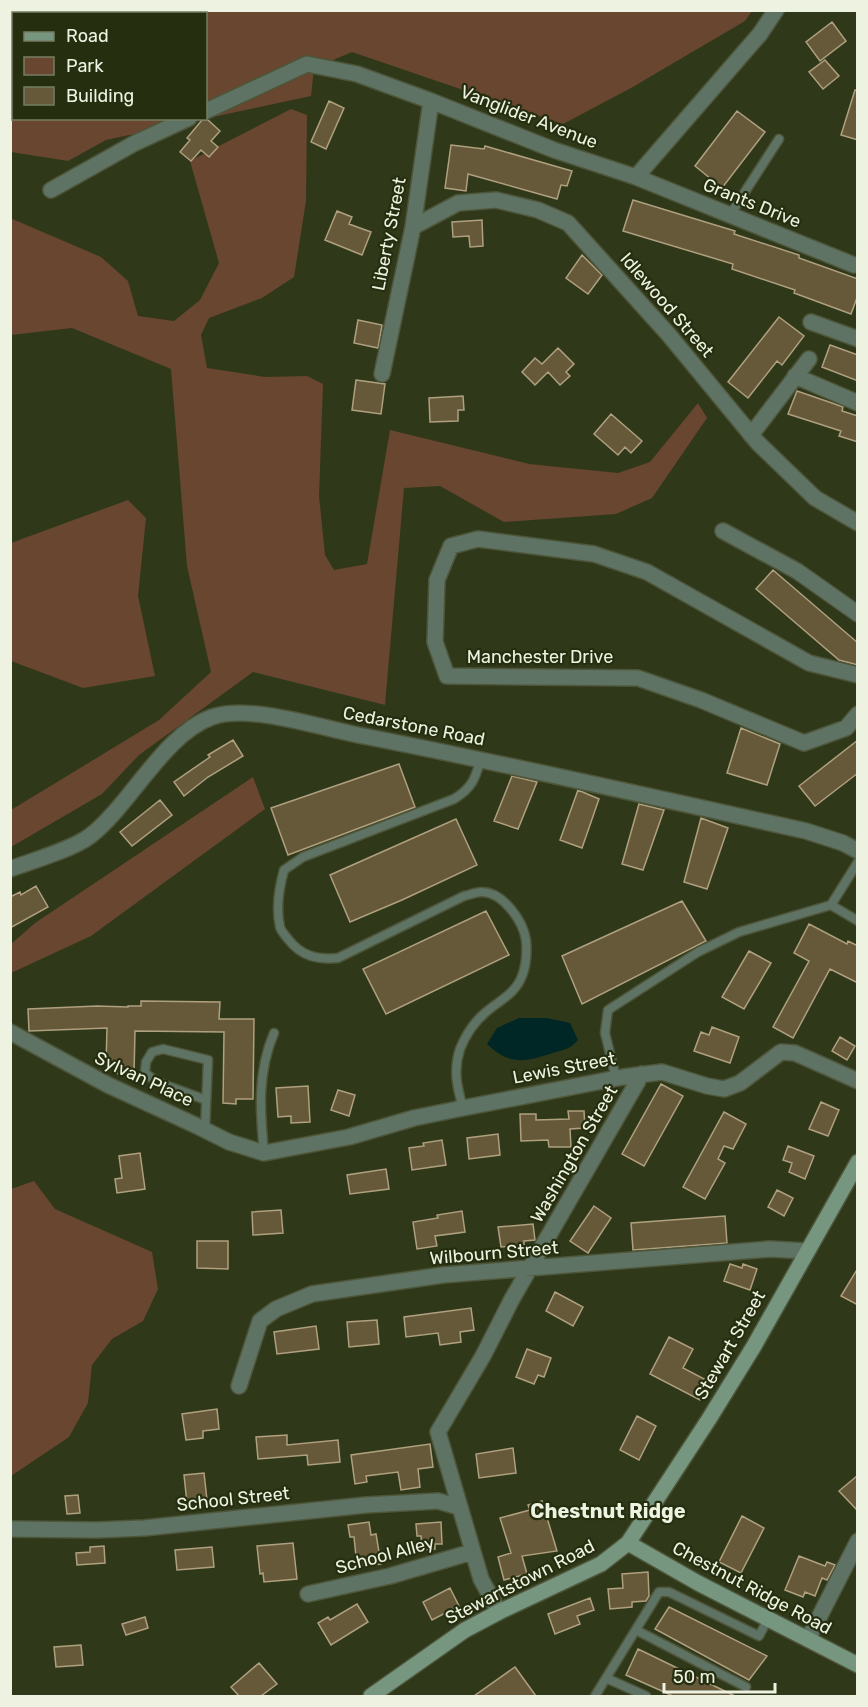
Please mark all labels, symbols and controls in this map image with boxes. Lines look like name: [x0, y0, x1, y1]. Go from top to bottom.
legend: [12, 12, 207, 120]
text: Road: [66, 25, 109, 47]
text: Park: [66, 55, 104, 77]
street label: Vanglider Avenue: [457, 81, 601, 153]
text: Building: [66, 85, 134, 107]
street label: Grants Drive: [700, 173, 804, 233]
street label: Liberty Street: [367, 175, 411, 293]
street label: Idlewood Street: [615, 248, 719, 362]
street label: Manchester Drive: [467, 646, 613, 668]
street label: Cedarstone Road: [341, 701, 487, 751]
street label: Sylvan Place: [91, 1047, 197, 1111]
street label: Lewis Street: [511, 1047, 617, 1089]
street label: Washington Street: [526, 1081, 622, 1227]
street label: Wilbourn Street: [429, 1236, 559, 1270]
street label: Stewart Street: [690, 1286, 770, 1404]
street label: School Street: [175, 1482, 291, 1516]
district label: Chestnut Ridge: [530, 1499, 686, 1523]
street label: School Alley: [333, 1531, 437, 1579]
street label: Stewartstown Road: [442, 1535, 598, 1629]
street label: Chestnut Ridge Road: [669, 1537, 835, 1639]
scale bar: [664, 1656, 775, 1694]
text: 50 m: [673, 1666, 716, 1688]

